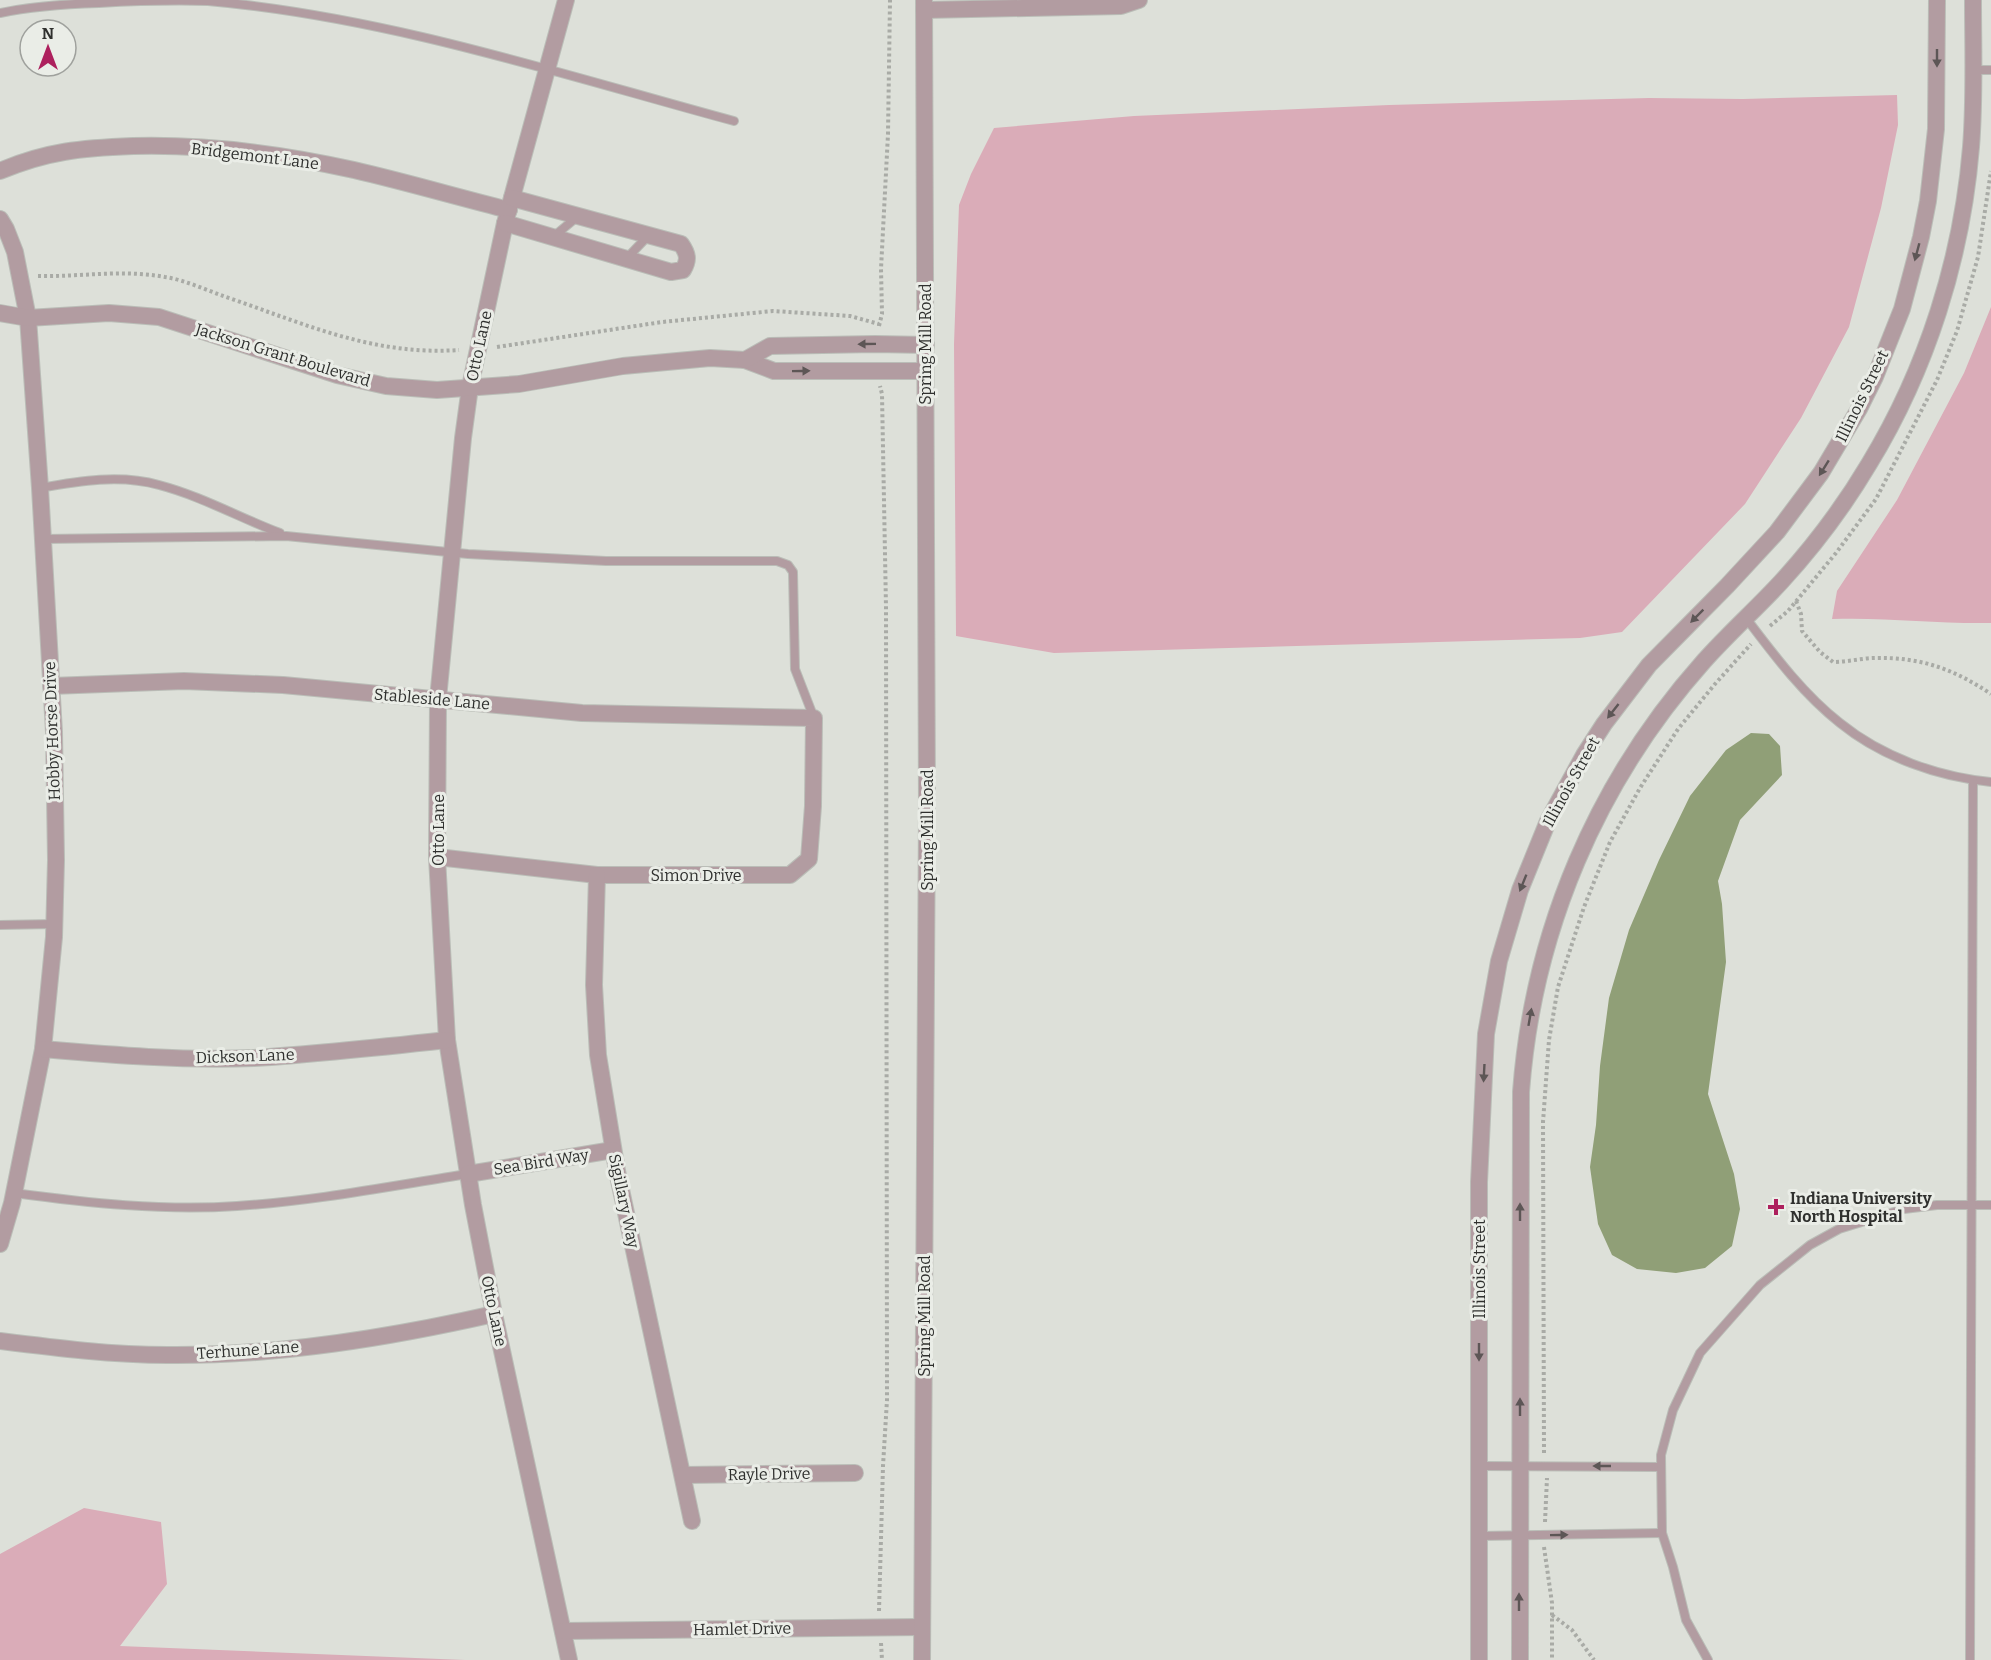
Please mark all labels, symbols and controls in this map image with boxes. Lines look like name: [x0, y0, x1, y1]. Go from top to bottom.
north arrow: [18, 18, 78, 78]
text: N: [42, 24, 54, 43]
one-way arrow: [1932, 49, 1942, 68]
street label: Bridgemont Lane: [190, 139, 320, 173]
one-way arrow: [1912, 243, 1921, 261]
street label: Spring Mill Road: [916, 283, 935, 405]
street label: Otto Lane: [462, 309, 496, 383]
street label: Jackson Grant Boulevard: [192, 319, 373, 391]
one-way arrow: [858, 339, 877, 349]
street label: Illinois Street: [1832, 347, 1892, 445]
one-way arrow: [792, 366, 811, 375]
one-way arrow: [1818, 460, 1829, 476]
one-way arrow: [1691, 609, 1705, 623]
street label: Hobby Horse Drive: [40, 661, 64, 801]
street label: Stableside Lane: [373, 684, 491, 714]
one-way arrow: [1608, 704, 1620, 719]
street label: Illinois Street: [1539, 734, 1604, 830]
street label: Spring Mill Road: [918, 769, 937, 891]
street label: Otto Lane: [429, 794, 448, 866]
street label: Simon Drive: [650, 866, 742, 885]
one-way arrow: [1518, 875, 1528, 893]
one-way arrow: [1526, 1007, 1535, 1026]
street label: Dickson Lane: [195, 1045, 295, 1067]
one-way arrow: [1479, 1064, 1488, 1083]
street label: Sea Bird Way: [492, 1145, 590, 1179]
street label: Sigillary Way: [605, 1152, 643, 1250]
place label: Indiana University North Hospital: [1790, 1189, 1932, 1226]
marker: Indiana University North Hospital: [1767, 1198, 1785, 1216]
one-way arrow: [1515, 1202, 1525, 1221]
street label: Illinois Street: [1470, 1219, 1489, 1319]
street label: Spring Mill Road: [915, 1255, 934, 1377]
street label: Otto Lane: [477, 1274, 511, 1348]
street label: Terhune Lane: [196, 1337, 300, 1363]
one-way arrow: [1474, 1343, 1484, 1362]
one-way arrow: [1515, 1397, 1525, 1416]
one-way arrow: [1593, 1461, 1612, 1471]
street label: Rayle Drive: [727, 1464, 811, 1484]
one-way arrow: [1549, 1530, 1568, 1540]
one-way arrow: [1514, 1592, 1524, 1611]
street label: Hamlet Drive: [693, 1619, 791, 1639]

